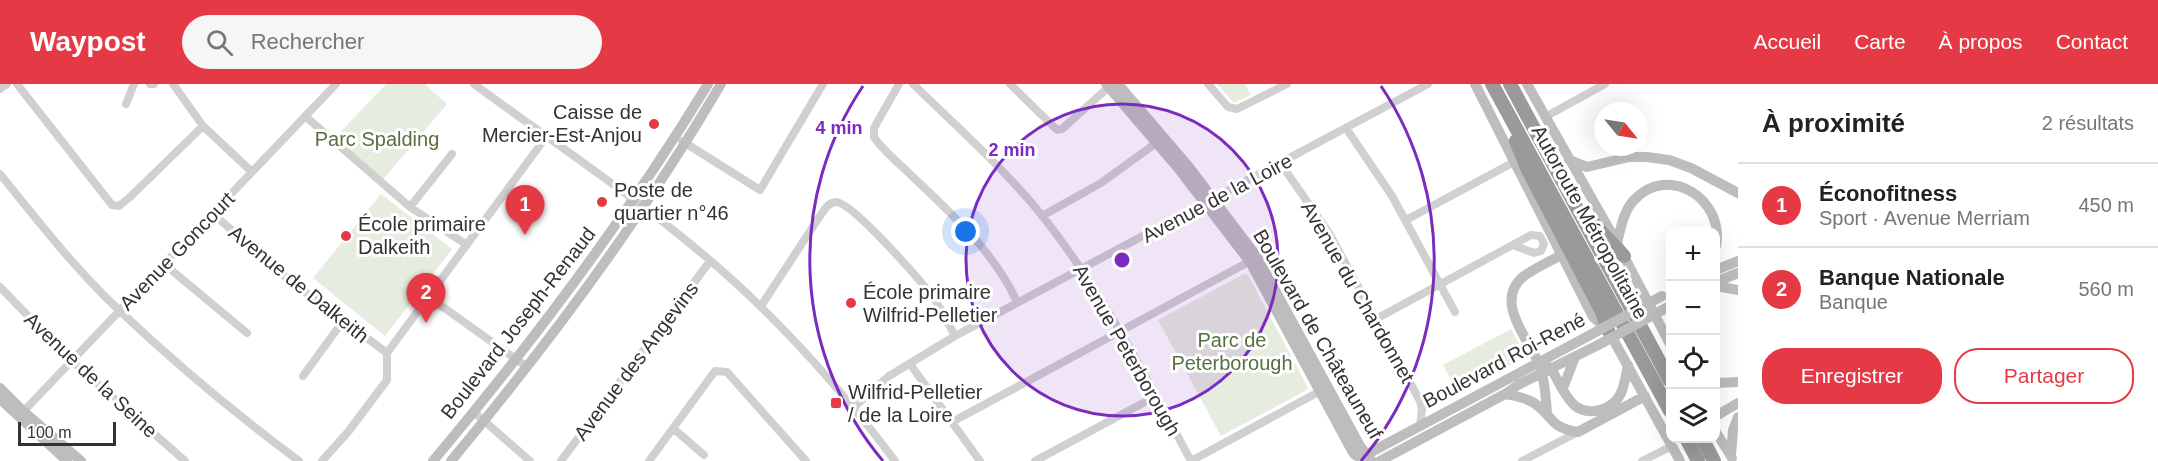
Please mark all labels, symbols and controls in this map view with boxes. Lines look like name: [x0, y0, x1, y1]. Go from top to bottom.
search box: [182, 15, 602, 69]
text: Waypost: [30, 26, 146, 57]
icon: search: [203, 26, 236, 59]
text: Rechercher: [251, 29, 364, 54]
text: Accueil: [1754, 30, 1821, 53]
text: Carte: [1854, 30, 1906, 53]
text: À propos: [1939, 30, 2023, 53]
text: Contact: [2056, 30, 2128, 53]
place label: Caisse de Mercier-Est-Anjou: [482, 101, 642, 146]
north arrow: [1594, 102, 1648, 156]
text: À proximité: [1762, 108, 1905, 138]
text: 2 résultats: [2042, 112, 2134, 134]
marker: Caisse de Mercier-Est-Anjou: [647, 117, 661, 131]
text: 4 min: [815, 118, 863, 138]
street label: Autoroute Métropolitaine: [1528, 121, 1652, 323]
park label: Parc Spalding: [315, 128, 439, 150]
text: 2 min: [988, 140, 1036, 160]
street label: Avenue de la Loire: [1138, 149, 1296, 247]
place label: Poste de quartier n°46: [614, 179, 729, 224]
text: Éconofitness: [1819, 181, 1957, 206]
pin: 1: [506, 186, 544, 235]
street label: Avenue Goncourt: [115, 187, 239, 314]
text: 1: [1776, 194, 1787, 216]
text: 450 m: [2078, 194, 2134, 216]
marker: Poste de quartier n°46: [595, 195, 609, 209]
street label: Avenue du Chardonnet: [1297, 198, 1419, 387]
text: Sport · Avenue Merriam: [1819, 207, 2030, 229]
place label: École primaire Dalkeith: [358, 213, 486, 258]
your location: [951, 217, 980, 246]
street label: Avenue de Dalkeith: [225, 221, 373, 347]
street label: Boulevard Joseph-Renaud: [436, 223, 600, 423]
street label: Boulevard de Châteauneuf: [1249, 225, 1387, 443]
map controls: [1666, 227, 1720, 443]
button: +: [1666, 227, 1720, 281]
marker: École primaire Dalkeith: [339, 229, 353, 243]
centre of rings: [1112, 250, 1132, 270]
street label: Avenue Peterborough: [1069, 260, 1185, 440]
text: Banque Nationale: [1819, 265, 2005, 290]
pin: 2: [406, 274, 446, 323]
street label: Avenue des Angevins: [569, 278, 703, 444]
text: 2: [1776, 278, 1787, 300]
text: 560 m: [2078, 278, 2134, 300]
place label: École primaire Wilfrid-Pelletier: [863, 281, 998, 326]
button: −: [1666, 281, 1720, 335]
text: Banque: [1819, 291, 1888, 313]
marker: École primaire Wilfrid-Pelletier: [844, 296, 858, 310]
street label: Avenue de la Seine: [20, 308, 162, 442]
street label: Boulevard Roi-René: [1419, 308, 1589, 412]
park label: Parc de Peterborough: [1171, 329, 1293, 374]
button: locate: [1666, 335, 1720, 389]
button: Enregistrer: [1762, 348, 1942, 404]
button: Partager: [1954, 348, 2134, 404]
place label: Wilfrid-Pelletier / de la Loire: [848, 381, 983, 426]
button: layers: [1666, 389, 1720, 443]
marker: Wilfrid-Pelletier / de la Loire: [829, 396, 843, 410]
scale bar: [18, 419, 116, 446]
text: 100 m: [27, 424, 71, 441]

